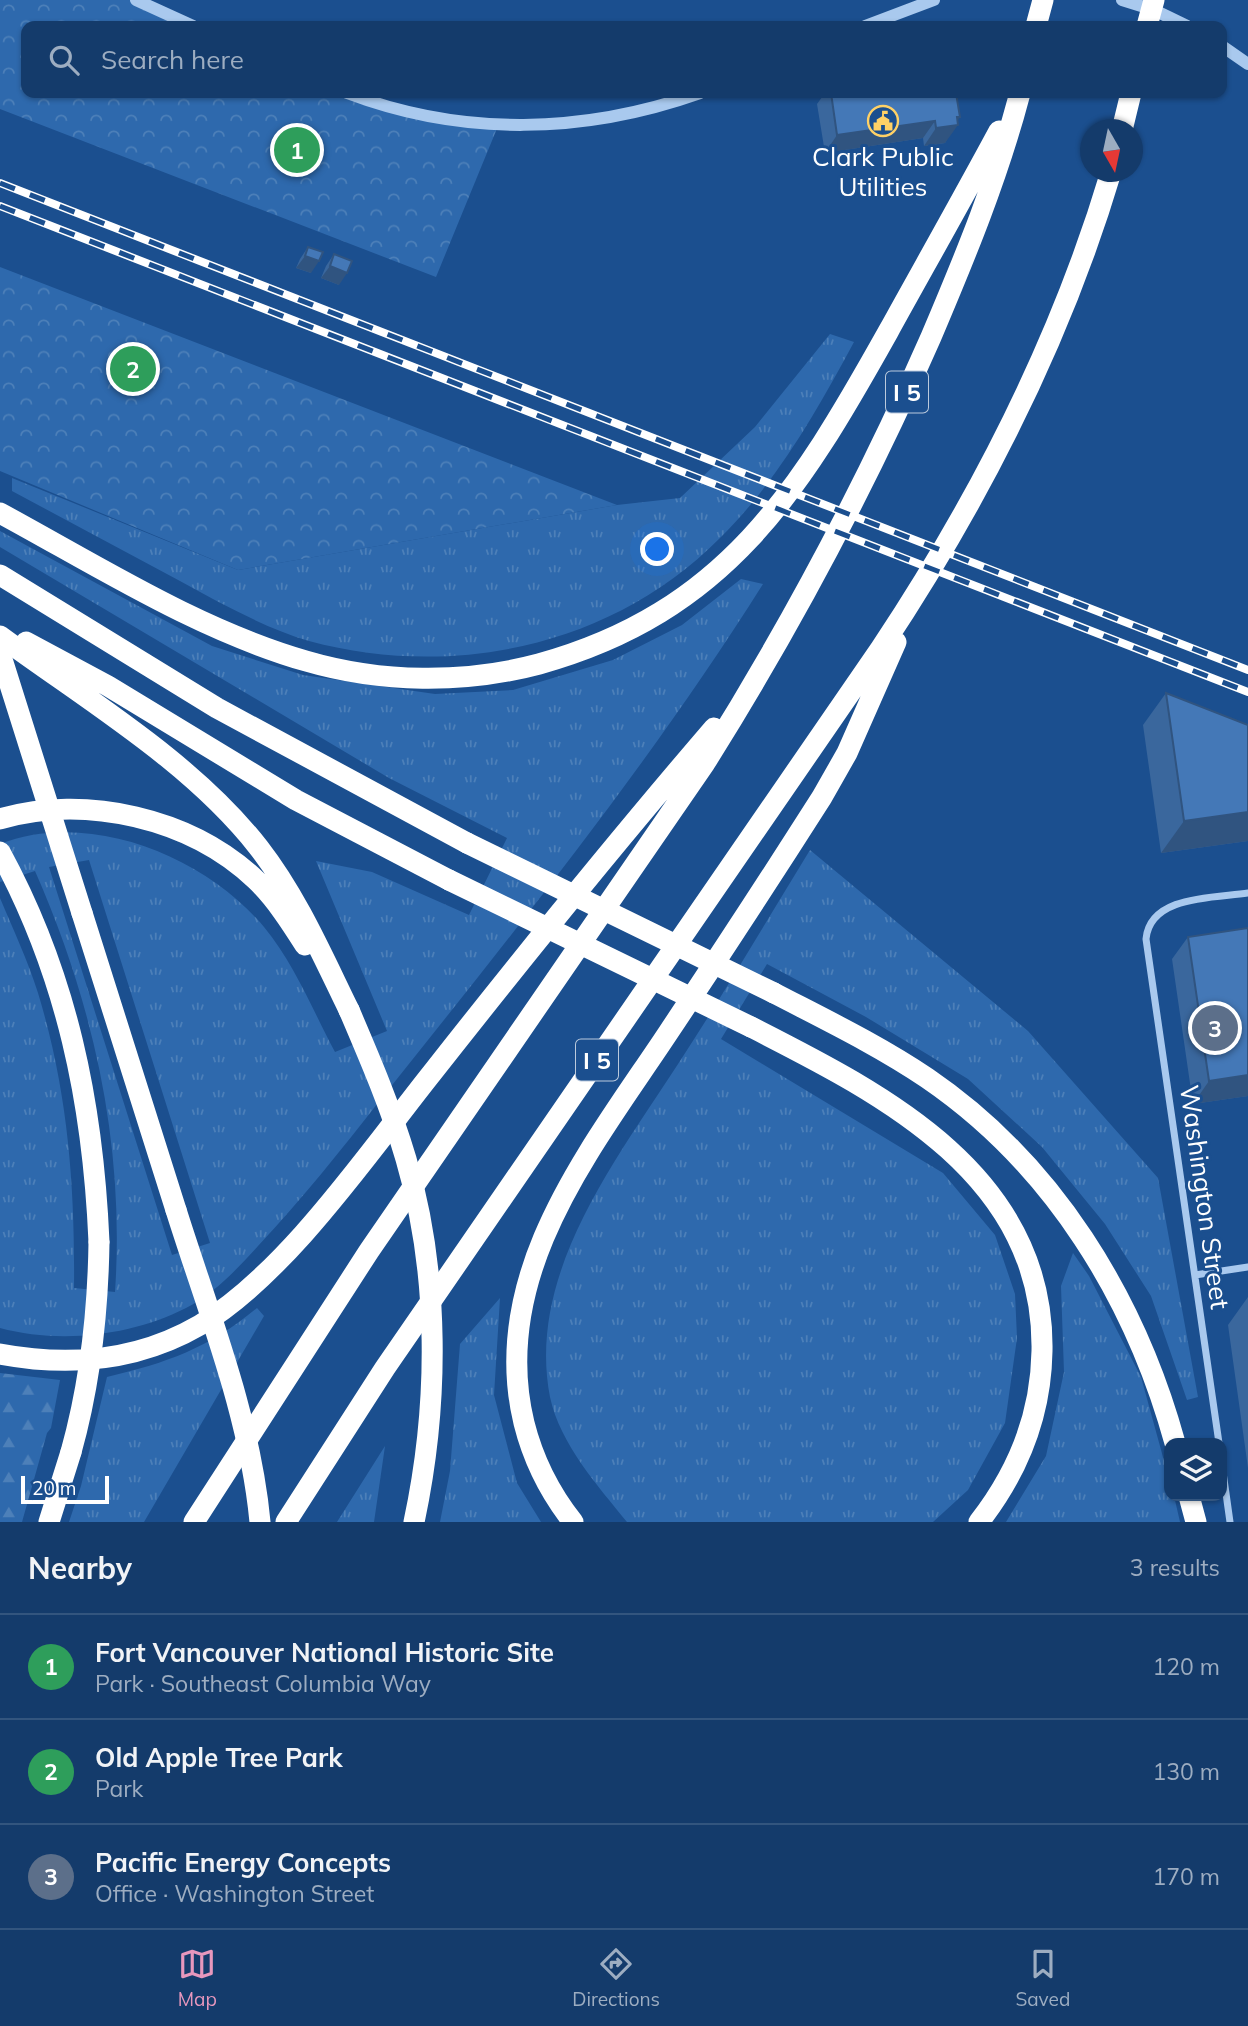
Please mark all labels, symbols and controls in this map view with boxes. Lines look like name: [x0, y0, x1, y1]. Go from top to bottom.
search box: [21, 21, 1227, 98]
icon: search: [45, 41, 83, 79]
text: Search here: [101, 43, 244, 76]
public building icon: Clark Public Utilities: [866, 104, 900, 138]
north arrow: [1080, 119, 1143, 182]
pin: 1: [274, 124, 320, 176]
place label: Clark Public Utilities: [812, 140, 954, 203]
pin: 2: [110, 343, 156, 395]
road number: I 5: [886, 372, 928, 412]
your location: [640, 532, 674, 566]
pin: 3: [1192, 1002, 1238, 1054]
road number: I 5: [576, 1040, 618, 1080]
street label: Washington Street: [1173, 1083, 1237, 1311]
map controls: [1164, 1438, 1227, 1501]
button: layers: [1164, 1438, 1227, 1501]
scale bar: [21, 1473, 108, 1505]
text: 20 m: [32, 1476, 76, 1500]
text: Nearby: [28, 1549, 132, 1587]
text: 3 results: [1130, 1553, 1220, 1582]
text: Fort Vancouver National Historic Site: [95, 1636, 554, 1669]
text: 1: [44, 1652, 58, 1681]
text: 120 m: [1152, 1652, 1220, 1681]
text: Park · Southeast Columbia Way: [95, 1669, 431, 1698]
text: Old Apple Tree Park: [95, 1741, 343, 1774]
text: 2: [44, 1757, 58, 1786]
text: 130 m: [1152, 1757, 1220, 1786]
text: Park: [95, 1774, 143, 1803]
text: Pacific Energy Concepts: [95, 1846, 391, 1879]
text: 3: [44, 1862, 58, 1891]
text: 170 m: [1152, 1862, 1220, 1891]
text: Office · Washington Street: [95, 1879, 374, 1908]
tab: Map: [178, 1945, 217, 2011]
tab: Directions: [572, 1945, 660, 2011]
tab: Saved: [1015, 1945, 1070, 2011]

